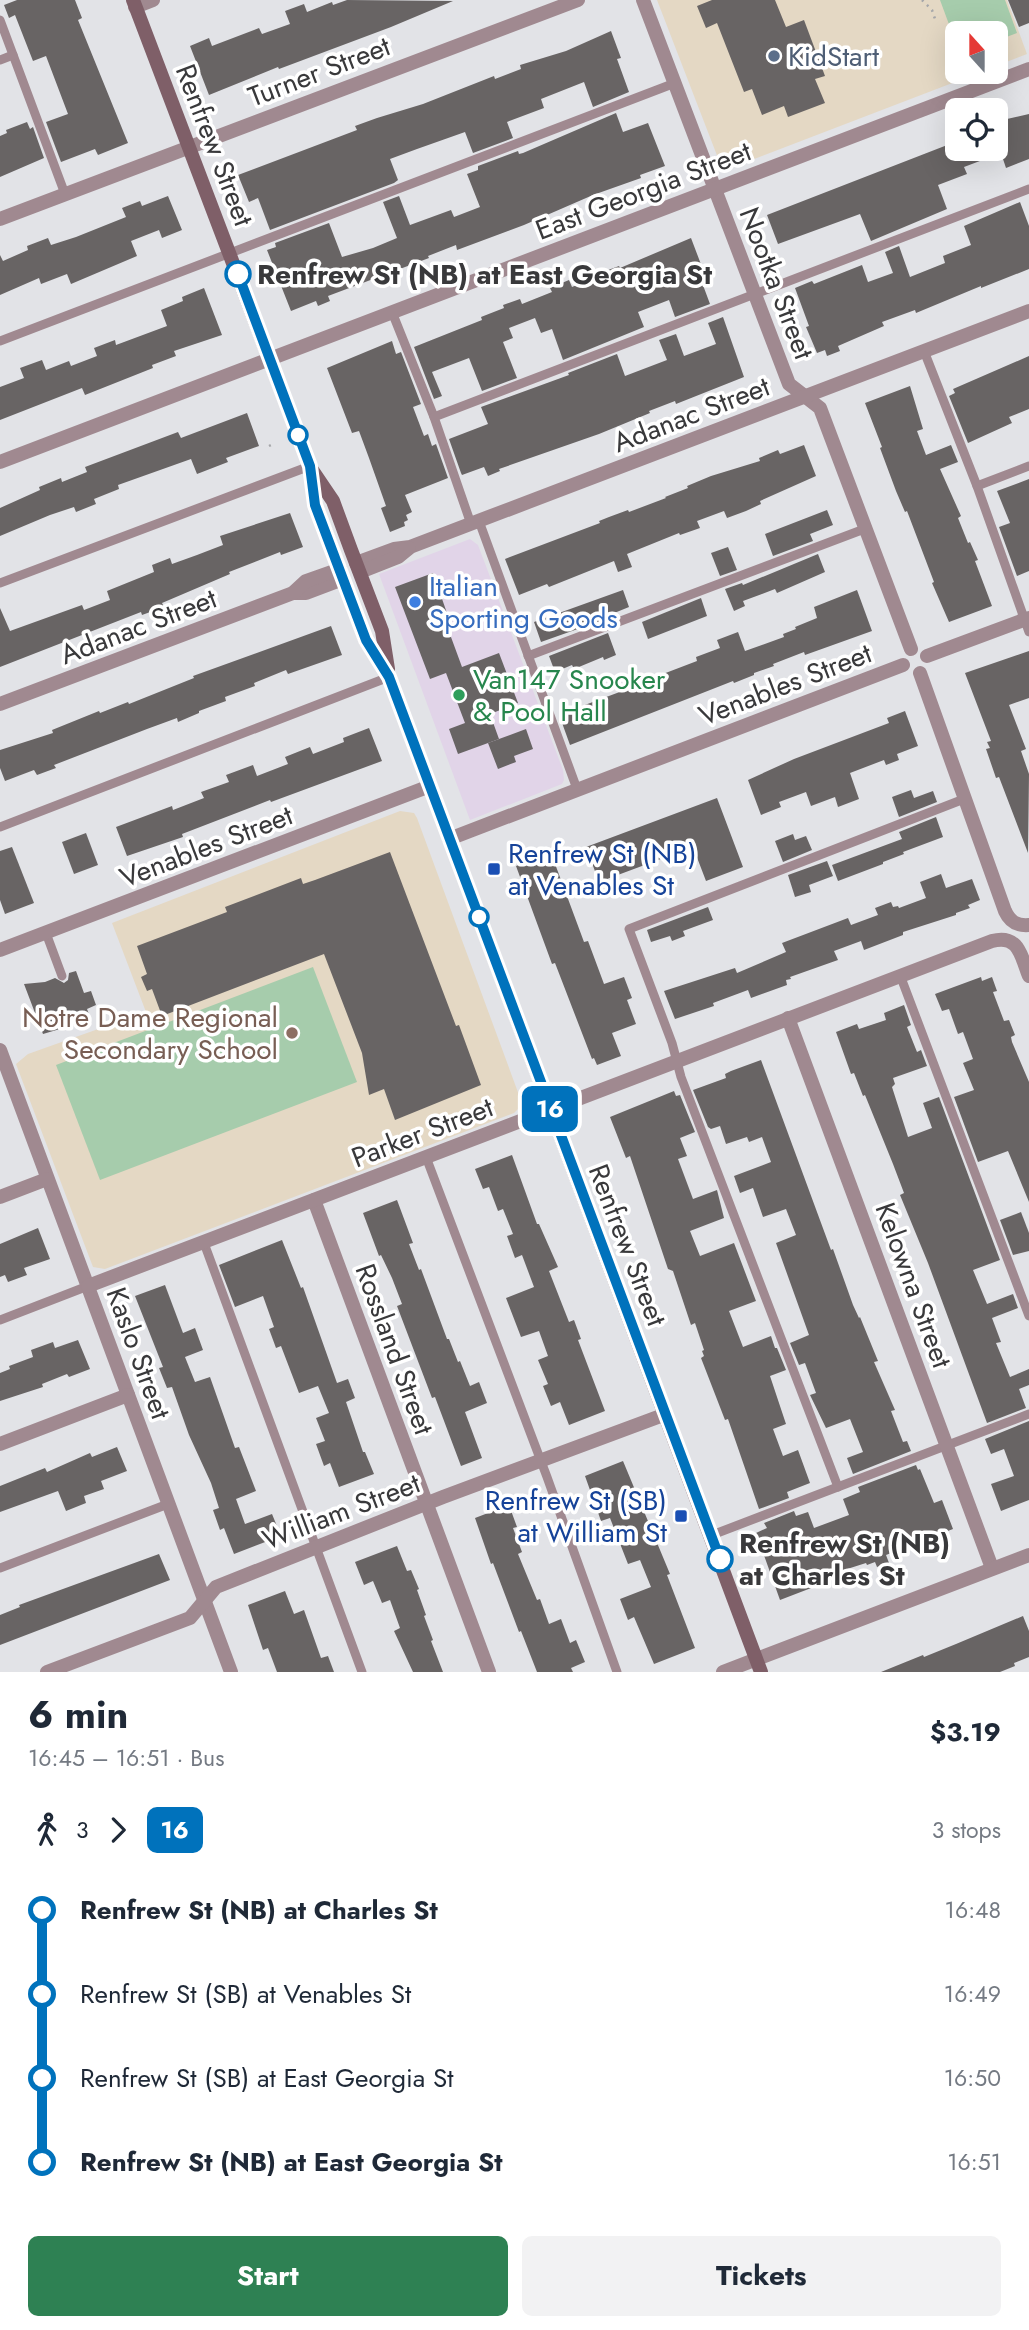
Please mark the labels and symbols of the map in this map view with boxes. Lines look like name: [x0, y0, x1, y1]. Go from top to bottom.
north arrow: [945, 21, 1008, 84]
street label: Turner Street: [242, 26, 396, 117]
place label: KidStart: [788, 36, 879, 77]
marker: KidStart: [766, 48, 782, 64]
street label: Renfrew Street: [165, 58, 264, 232]
street label: East Georgia Street: [530, 130, 757, 250]
street label: Nootka Street: [729, 201, 824, 365]
place label: Renfrew St (NB) at East Georgia St: [257, 254, 712, 295]
marker: Renfrew St (NB) at East Georgia St: [225, 261, 251, 287]
street label: Adanac Street: [607, 366, 776, 463]
unlabelled marker: [288, 425, 308, 445]
place label: Italian Sporting Goods: [429, 566, 618, 639]
street label: Adanac Street: [54, 578, 223, 675]
marker: Italian Sporting Goods: [407, 594, 423, 610]
street label: Venables Street: [693, 633, 878, 736]
place label: Van147 Snooker & Pool Hall: [473, 659, 666, 732]
marker: Van147 Snooker & Pool Hall: [451, 687, 467, 703]
street label: Venables Street: [114, 795, 299, 898]
place label: Renfrew St (NB) at Venables St: [508, 833, 697, 906]
marker: Renfrew St (NB) at Venables St: [486, 861, 502, 877]
unlabelled marker: [469, 907, 489, 927]
place label: Notre Dame Regional Secondary School: [22, 997, 278, 1070]
marker: Notre Dame Regional Secondary School: [284, 1025, 300, 1041]
line badge: 16: [518, 1086, 582, 1132]
street label: Parker Street: [345, 1087, 499, 1178]
street label: Renfrew Street: [578, 1158, 677, 1332]
street label: Kelowna Street: [865, 1197, 962, 1374]
street label: Rossland Street: [345, 1258, 445, 1441]
street label: Kaslo Street: [96, 1282, 181, 1425]
street label: William Street: [256, 1463, 426, 1560]
place label: Renfrew St (SB) at William St: [485, 1480, 667, 1553]
marker: Renfrew St (SB) at William St: [673, 1508, 689, 1524]
place label: Renfrew St (NB) at Charles St: [739, 1523, 950, 1596]
marker: Renfrew St (NB) at Charles St: [707, 1546, 733, 1572]

